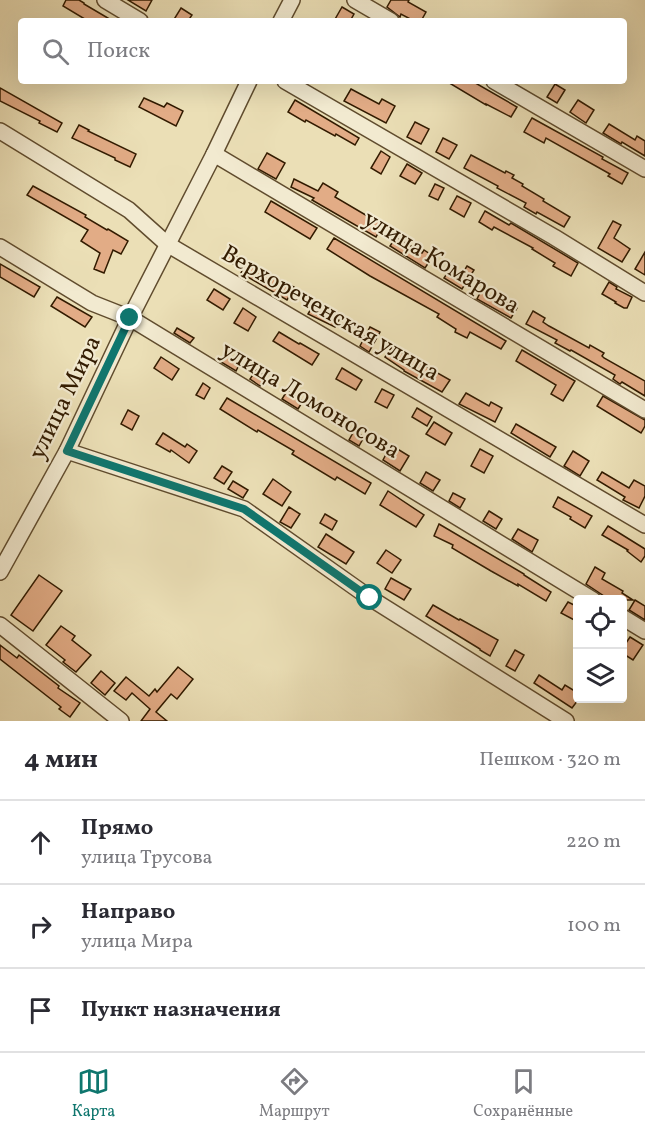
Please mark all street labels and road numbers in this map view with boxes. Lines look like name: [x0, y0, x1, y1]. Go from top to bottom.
street label: улица Комарова: [356, 203, 526, 323]
street label: Верхореченская улица: [214, 237, 446, 391]
street label: улица Мира: [21, 330, 111, 466]
street label: улица Ломоносова: [214, 334, 406, 468]

